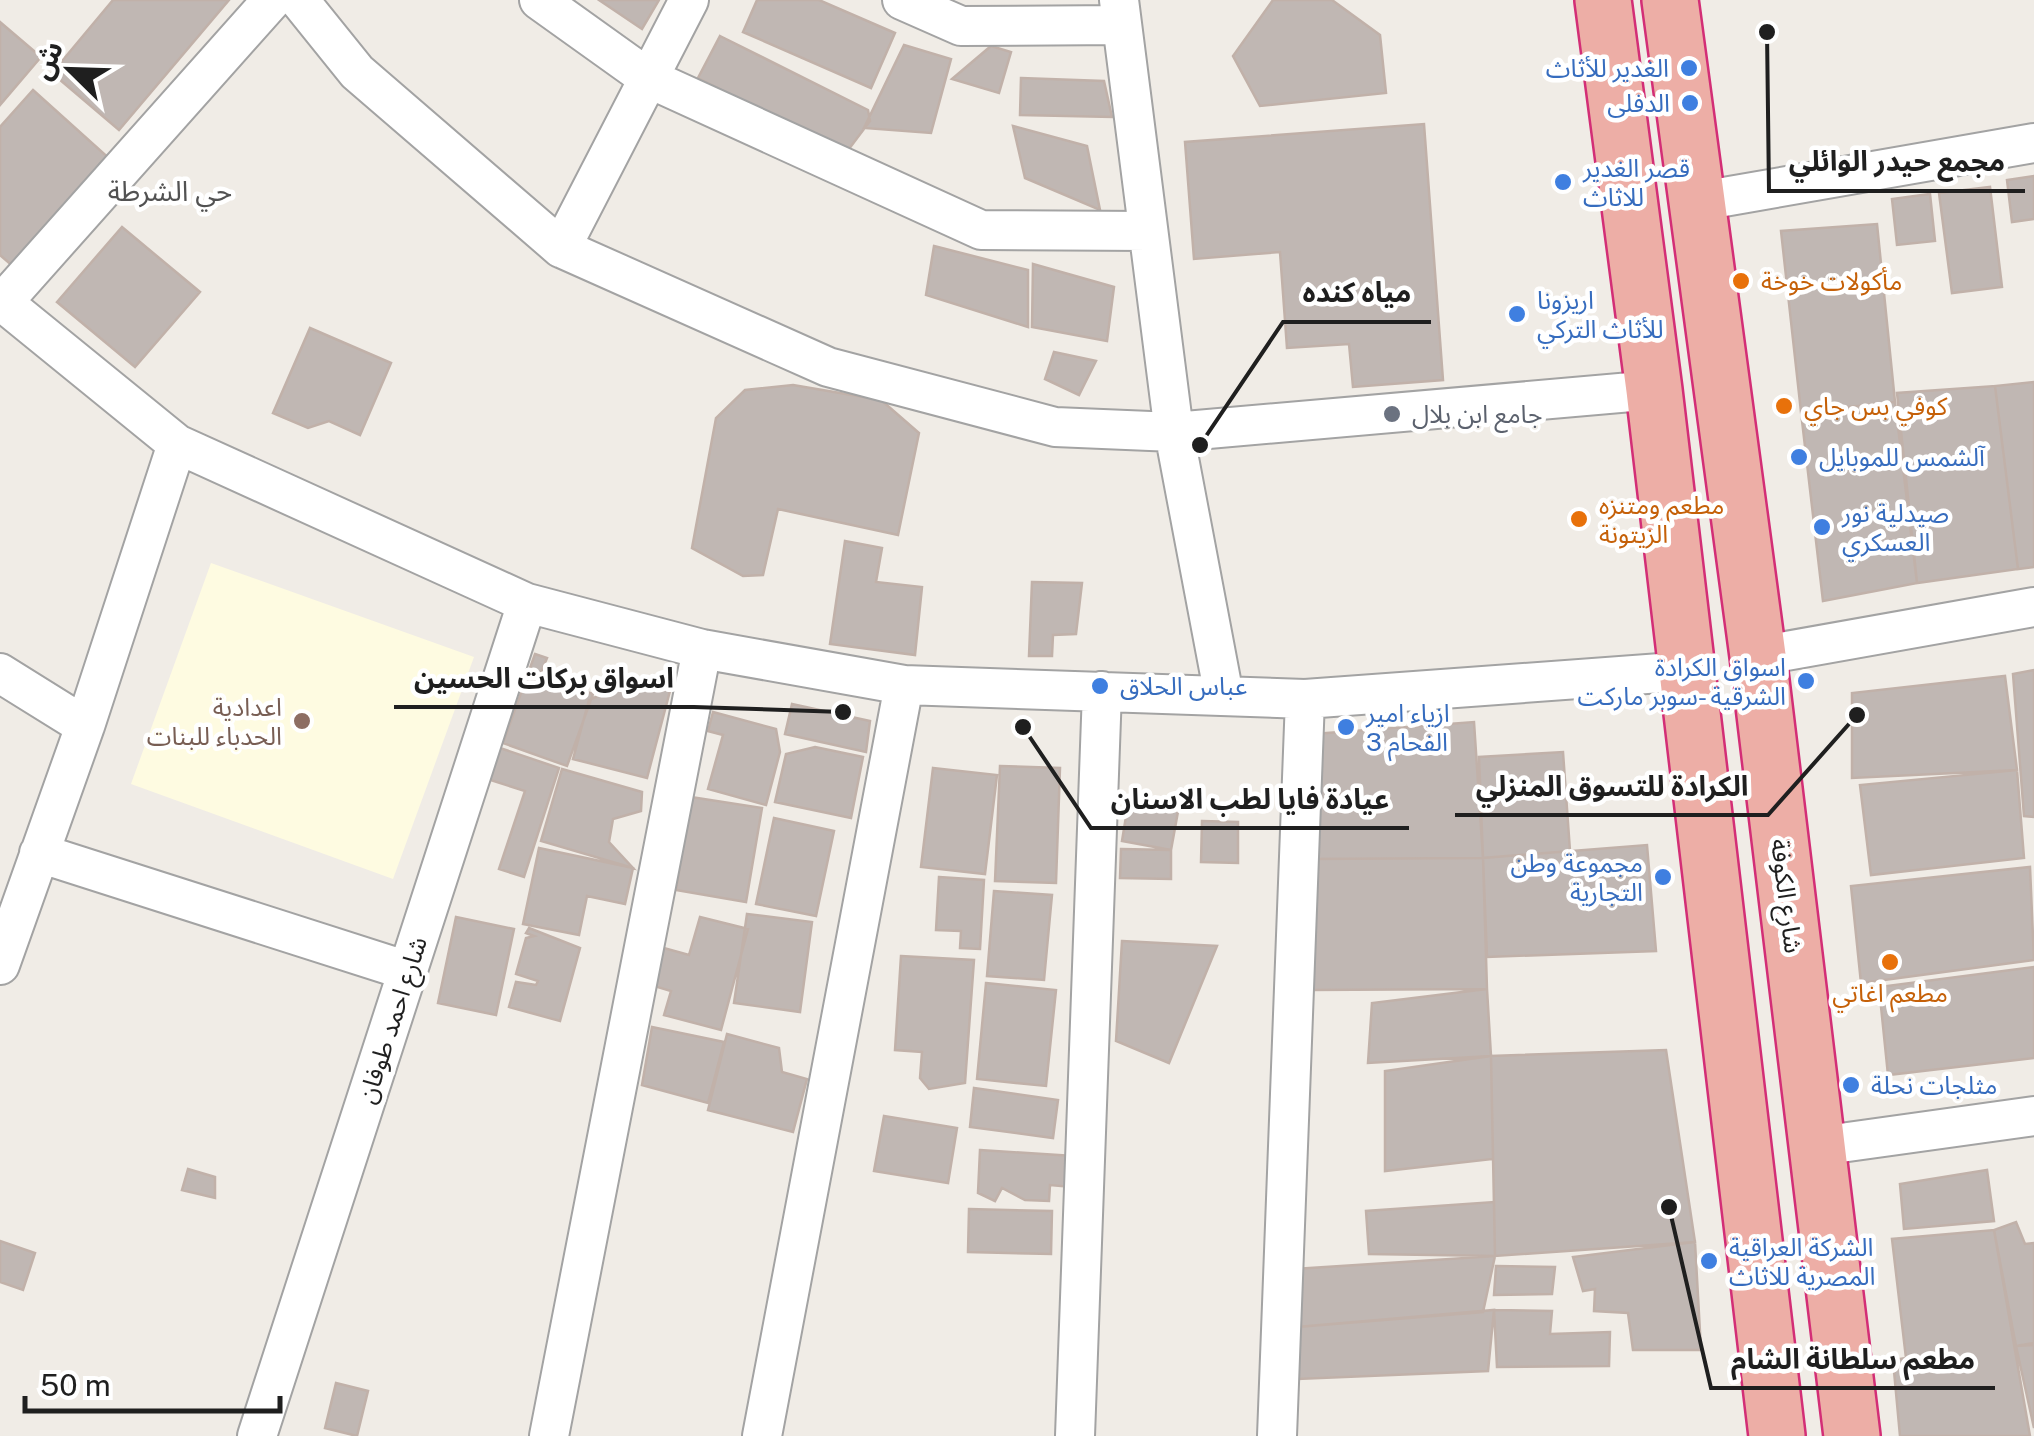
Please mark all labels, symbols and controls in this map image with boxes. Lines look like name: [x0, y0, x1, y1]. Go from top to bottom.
north arrow: [20, 20, 120, 120]
text: ش: [24, 36, 69, 84]
place label: الغدير للأثاث: [1546, 53, 1669, 83]
marker: الغدير للأثاث: [1678, 57, 1700, 79]
place label: الدفلى: [1607, 88, 1670, 118]
marker: الدفلى: [1679, 92, 1701, 114]
callout: مجمع حيدر الوائلي: [1769, 133, 2025, 191]
text: مجمع حيدر الوائلي: [1789, 144, 2005, 183]
place label: قصر الغدير للاثاث: [1582, 153, 1690, 212]
marker: قصر الغدير للاثاث: [1552, 171, 1574, 193]
district label: حي الشرطة: [108, 174, 232, 212]
callout: مياه كنده: [1283, 264, 1431, 322]
place label: مأكولات خوخة: [1761, 266, 1902, 296]
marker: مأكولات خوخة: [1730, 270, 1752, 292]
text: مياه كنده: [1303, 275, 1411, 308]
place label: اريزونا للأثاث التركي: [1537, 285, 1664, 349]
marker: اريزونا للأثاث التركي: [1506, 303, 1528, 325]
place label: كوفي بس جاي: [1804, 391, 1948, 426]
marker: كوفي بس جاي: [1773, 395, 1795, 417]
place label: جامع ابن بلال: [1412, 399, 1543, 433]
marker: جامع ابن بلال: [1381, 403, 1403, 425]
place label: آلشمس للموبايل: [1819, 442, 1987, 472]
marker: آلشمس للموبايل: [1788, 446, 1810, 468]
place label: مطعم ومتنزه الزيتونة: [1599, 490, 1724, 549]
place label: صيدلية نور العسكري: [1841, 498, 1949, 562]
marker: مطعم ومتنزه الزيتونة: [1568, 508, 1590, 530]
marker: صيدلية نور العسكري: [1811, 516, 1833, 538]
callout: اسواق بركات الحسين: [394, 649, 694, 707]
place label: اسواق الكرادة الشرقية -سوبر ماركت: [1577, 652, 1786, 711]
text: اسواق بركات الحسين: [414, 661, 674, 695]
marker: اسواق الكرادة الشرقية -سوبر ماركت: [1795, 670, 1817, 692]
place label: عباس الحلاق: [1120, 671, 1247, 701]
marker: عباس الحلاق: [1089, 675, 1111, 697]
place label: اعدادية الحدباء للبنات: [147, 692, 282, 751]
place label: ازياء امير الفحام 3: [1365, 698, 1450, 762]
marker: اعدادية الحدباء للبنات: [291, 710, 313, 732]
marker: ازياء امير الفحام 3: [1335, 716, 1357, 738]
callout: الكرادة للتسوق المنزلي: [1455, 757, 1768, 815]
text: الكرادة للتسوق المنزلي: [1476, 769, 1748, 808]
callout: عيادة فايا لطب الاسنان: [1091, 770, 1409, 828]
text: عيادة فايا لطب الاسنان: [1111, 782, 1389, 817]
street label: شارع الكوفة: [1761, 837, 1809, 955]
place label: مجموعة وطن التجارية: [1511, 848, 1643, 907]
marker: مجموعة وطن التجارية: [1652, 866, 1674, 888]
street label: شارع احمد طوفان: [351, 933, 437, 1108]
marker: مطعم اغاتي: [1879, 951, 1901, 973]
place label: مطعم اغاتي: [1832, 978, 1948, 1013]
place label: مثلجات نحلة: [1871, 1070, 1997, 1100]
marker: مثلجات نحلة: [1840, 1074, 1862, 1096]
place label: الشركة العراقية المصرية للاثاث: [1729, 1232, 1876, 1291]
marker: الشركة العراقية المصرية للاثاث: [1698, 1250, 1720, 1272]
callout: مطعم سلطانة الشام: [1711, 1330, 1995, 1388]
text: مطعم سلطانة الشام: [1731, 1342, 1975, 1381]
scale bar: [25, 1351, 280, 1413]
text: 50 m: [40, 1367, 111, 1403]

